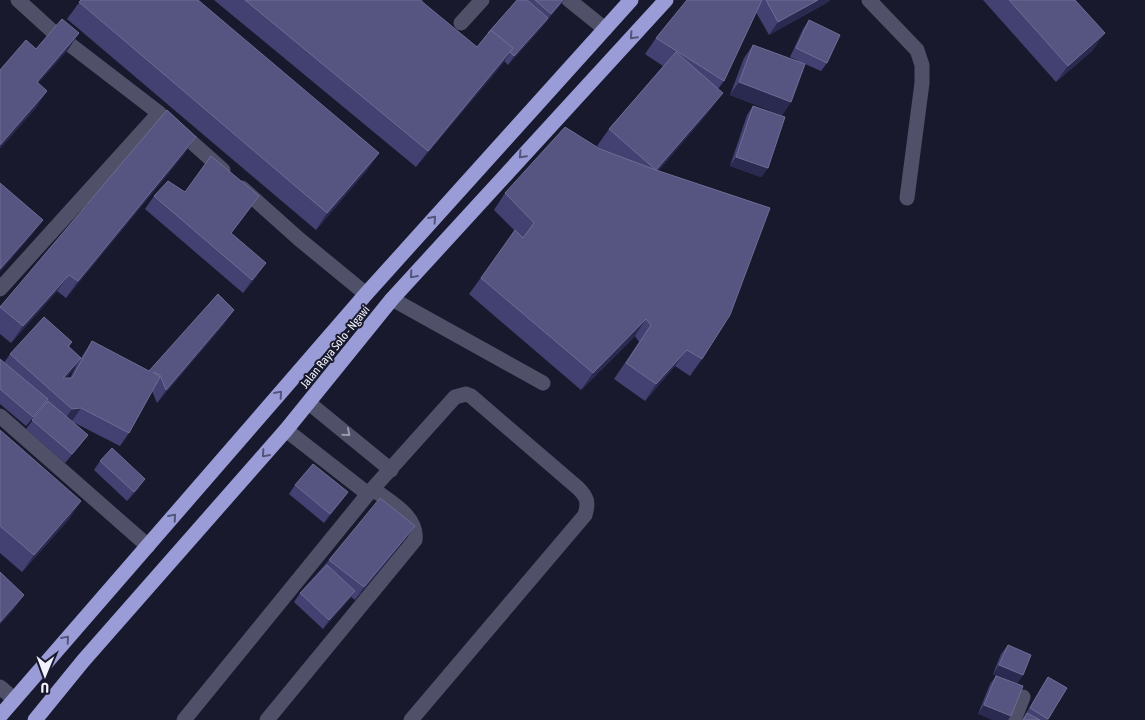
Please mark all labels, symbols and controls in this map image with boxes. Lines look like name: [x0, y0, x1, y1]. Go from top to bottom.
one-way arrow: [630, 30, 639, 39]
one-way arrow: [519, 150, 528, 159]
one-way arrow: [427, 216, 436, 225]
one-way arrow: [410, 270, 419, 279]
street label: Jalan Raya Solo - Ngawi: [297, 303, 373, 391]
one-way arrow: [274, 390, 283, 399]
one-way arrow: [341, 428, 350, 436]
one-way arrow: [262, 449, 271, 458]
one-way arrow: [167, 513, 176, 522]
one-way arrow: [60, 636, 69, 645]
north arrow: [20, 650, 70, 700]
text: U: [41, 680, 49, 696]

